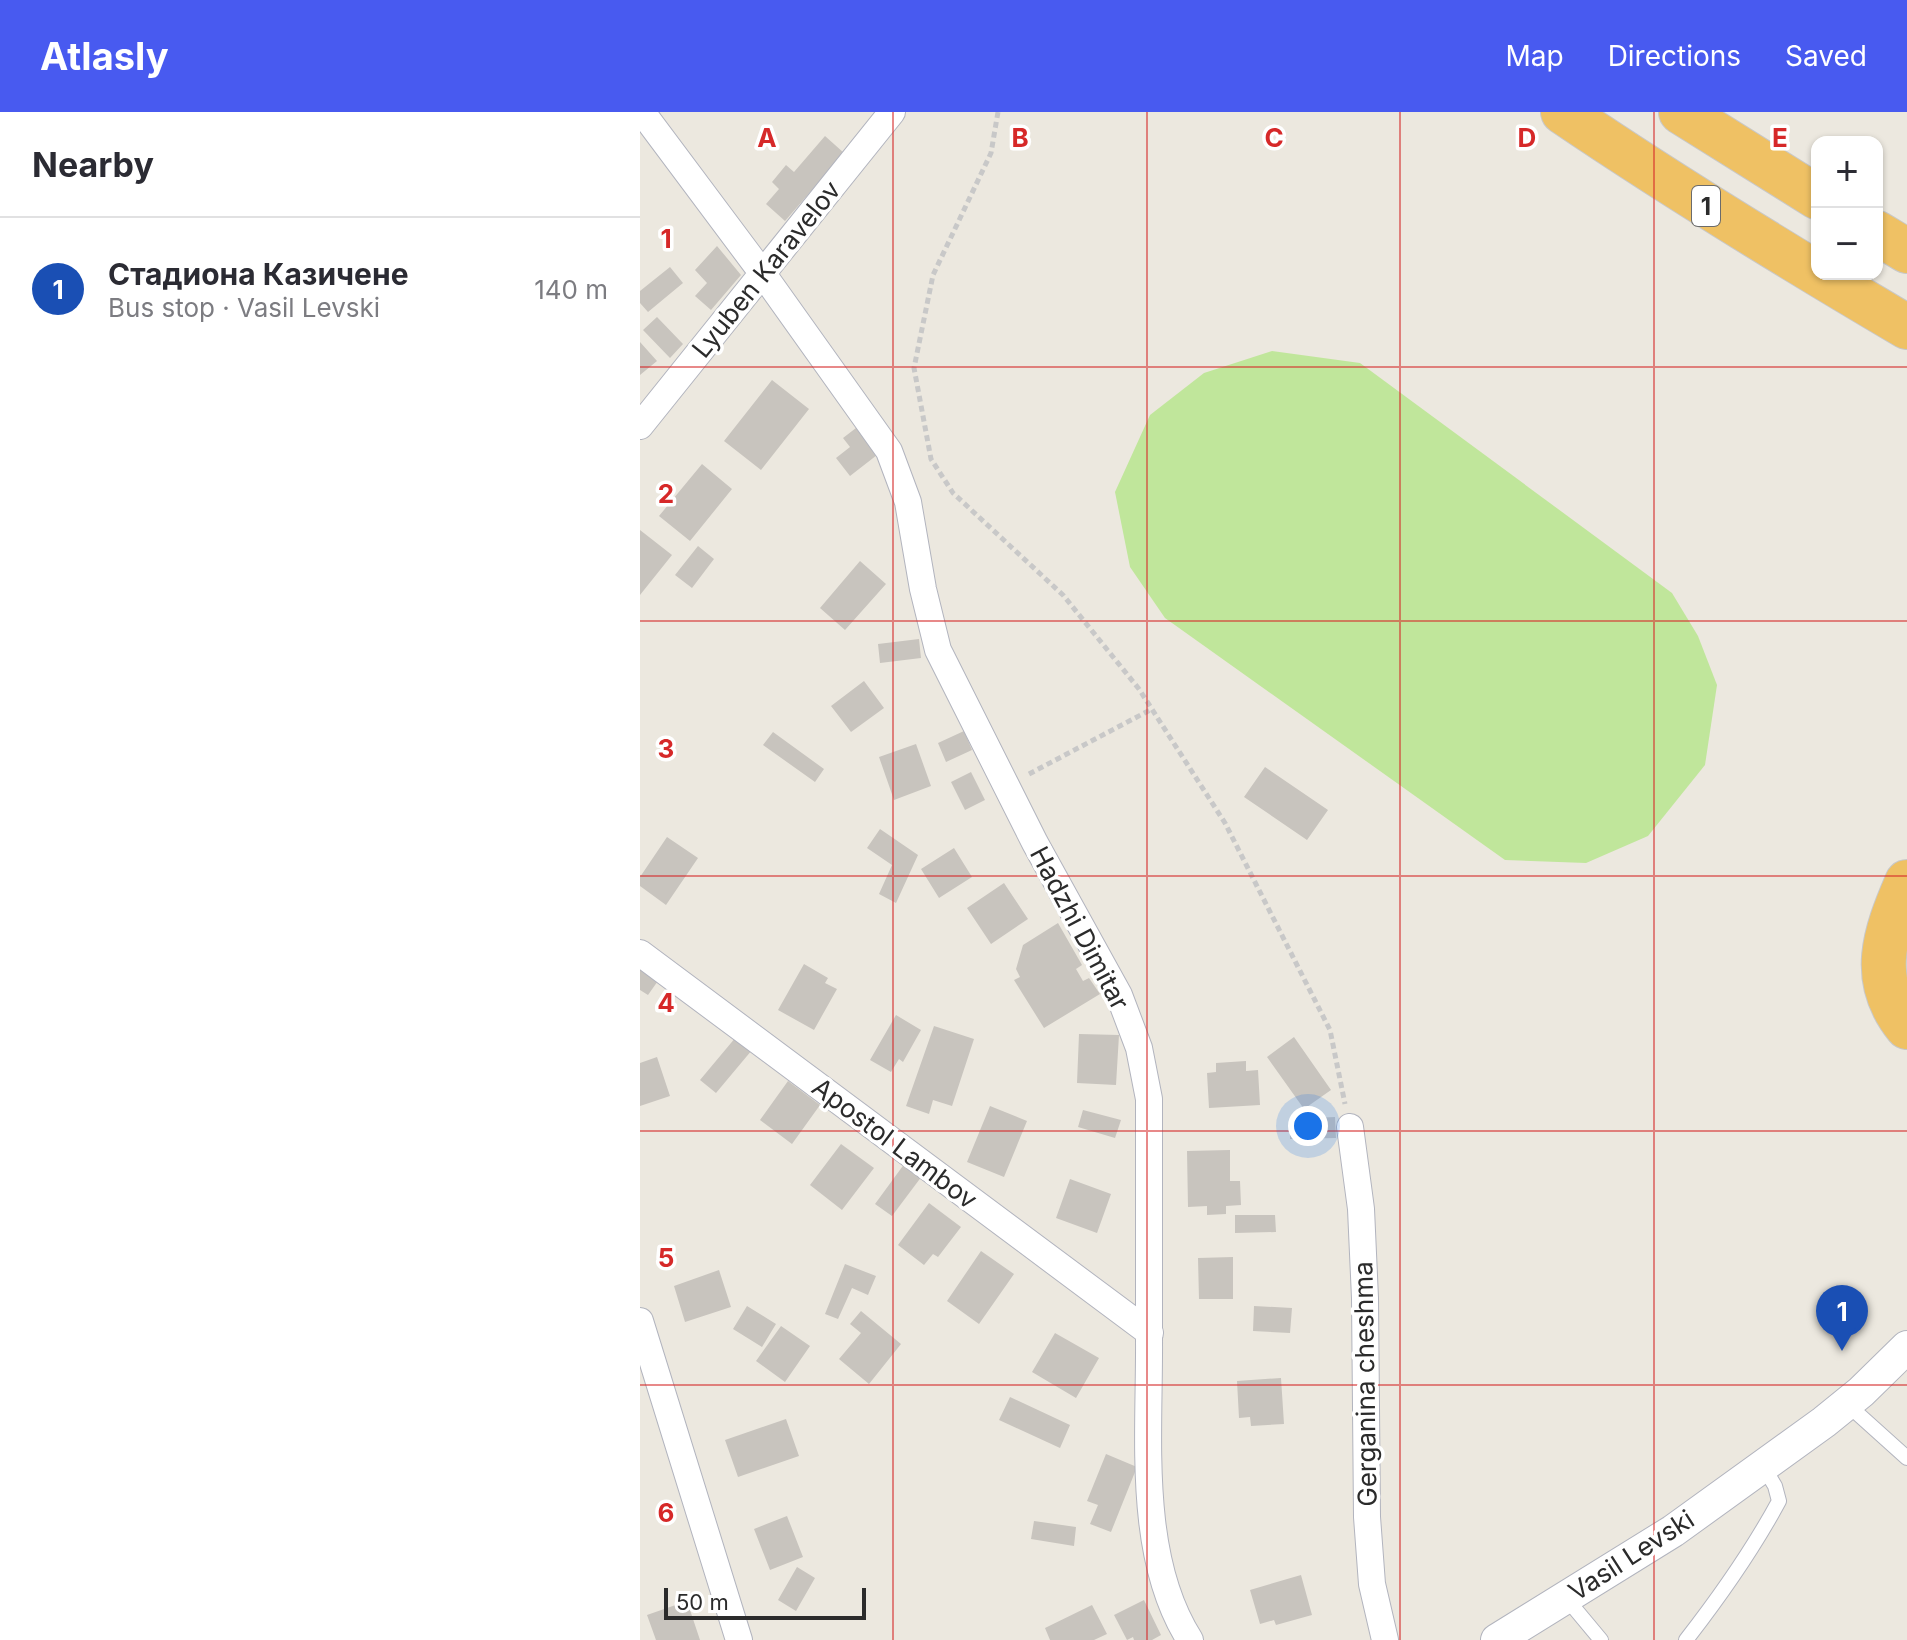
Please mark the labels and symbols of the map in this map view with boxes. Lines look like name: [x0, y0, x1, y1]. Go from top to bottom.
text: A: [757, 122, 777, 153]
text: B: [1011, 122, 1029, 153]
text: C: [1264, 122, 1284, 153]
text: D: [1518, 122, 1536, 153]
text: E: [1772, 122, 1788, 153]
street label: Lyuben Karavelov: [685, 175, 847, 363]
road number: 1: [1692, 186, 1720, 226]
text: 1: [660, 223, 672, 254]
text: 2: [658, 478, 674, 509]
text: 3: [658, 733, 674, 764]
street label: Hadzhi Dimitar: [1024, 841, 1136, 1015]
text: 4: [657, 987, 675, 1018]
street label: Apostol Lambov: [806, 1071, 984, 1215]
your location: [1288, 1106, 1328, 1146]
text: 5: [658, 1242, 674, 1273]
street label: Gerganina cheshma: [1347, 1261, 1383, 1507]
pin: 1: [1816, 1285, 1868, 1351]
text: 6: [658, 1497, 674, 1528]
street label: Vasil Levski: [1563, 1503, 1699, 1607]
scale bar: [664, 1584, 866, 1620]

